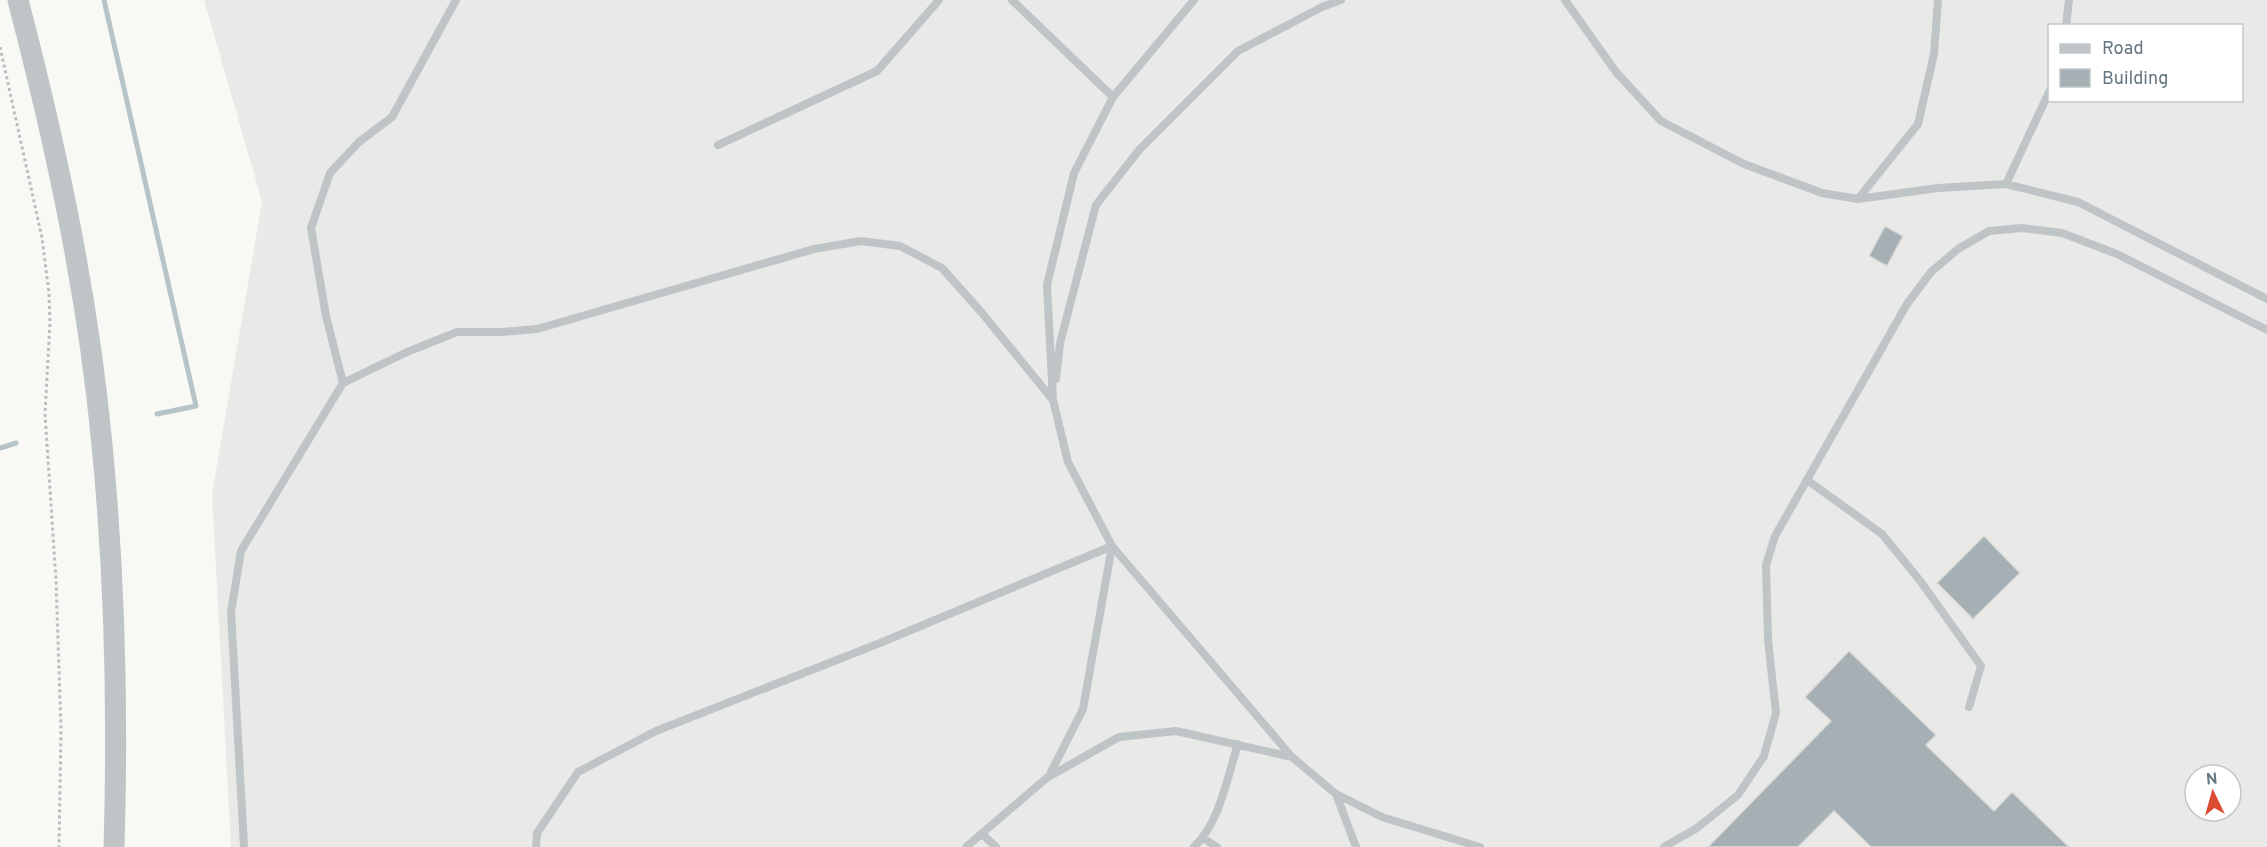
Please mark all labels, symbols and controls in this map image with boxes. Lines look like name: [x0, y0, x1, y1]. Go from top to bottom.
legend: [2048, 24, 2243, 102]
text: Road: [2102, 38, 2144, 61]
text: Building: [2102, 68, 2168, 91]
north arrow: [2183, 763, 2243, 823]
text: N: [2205, 770, 2218, 791]

